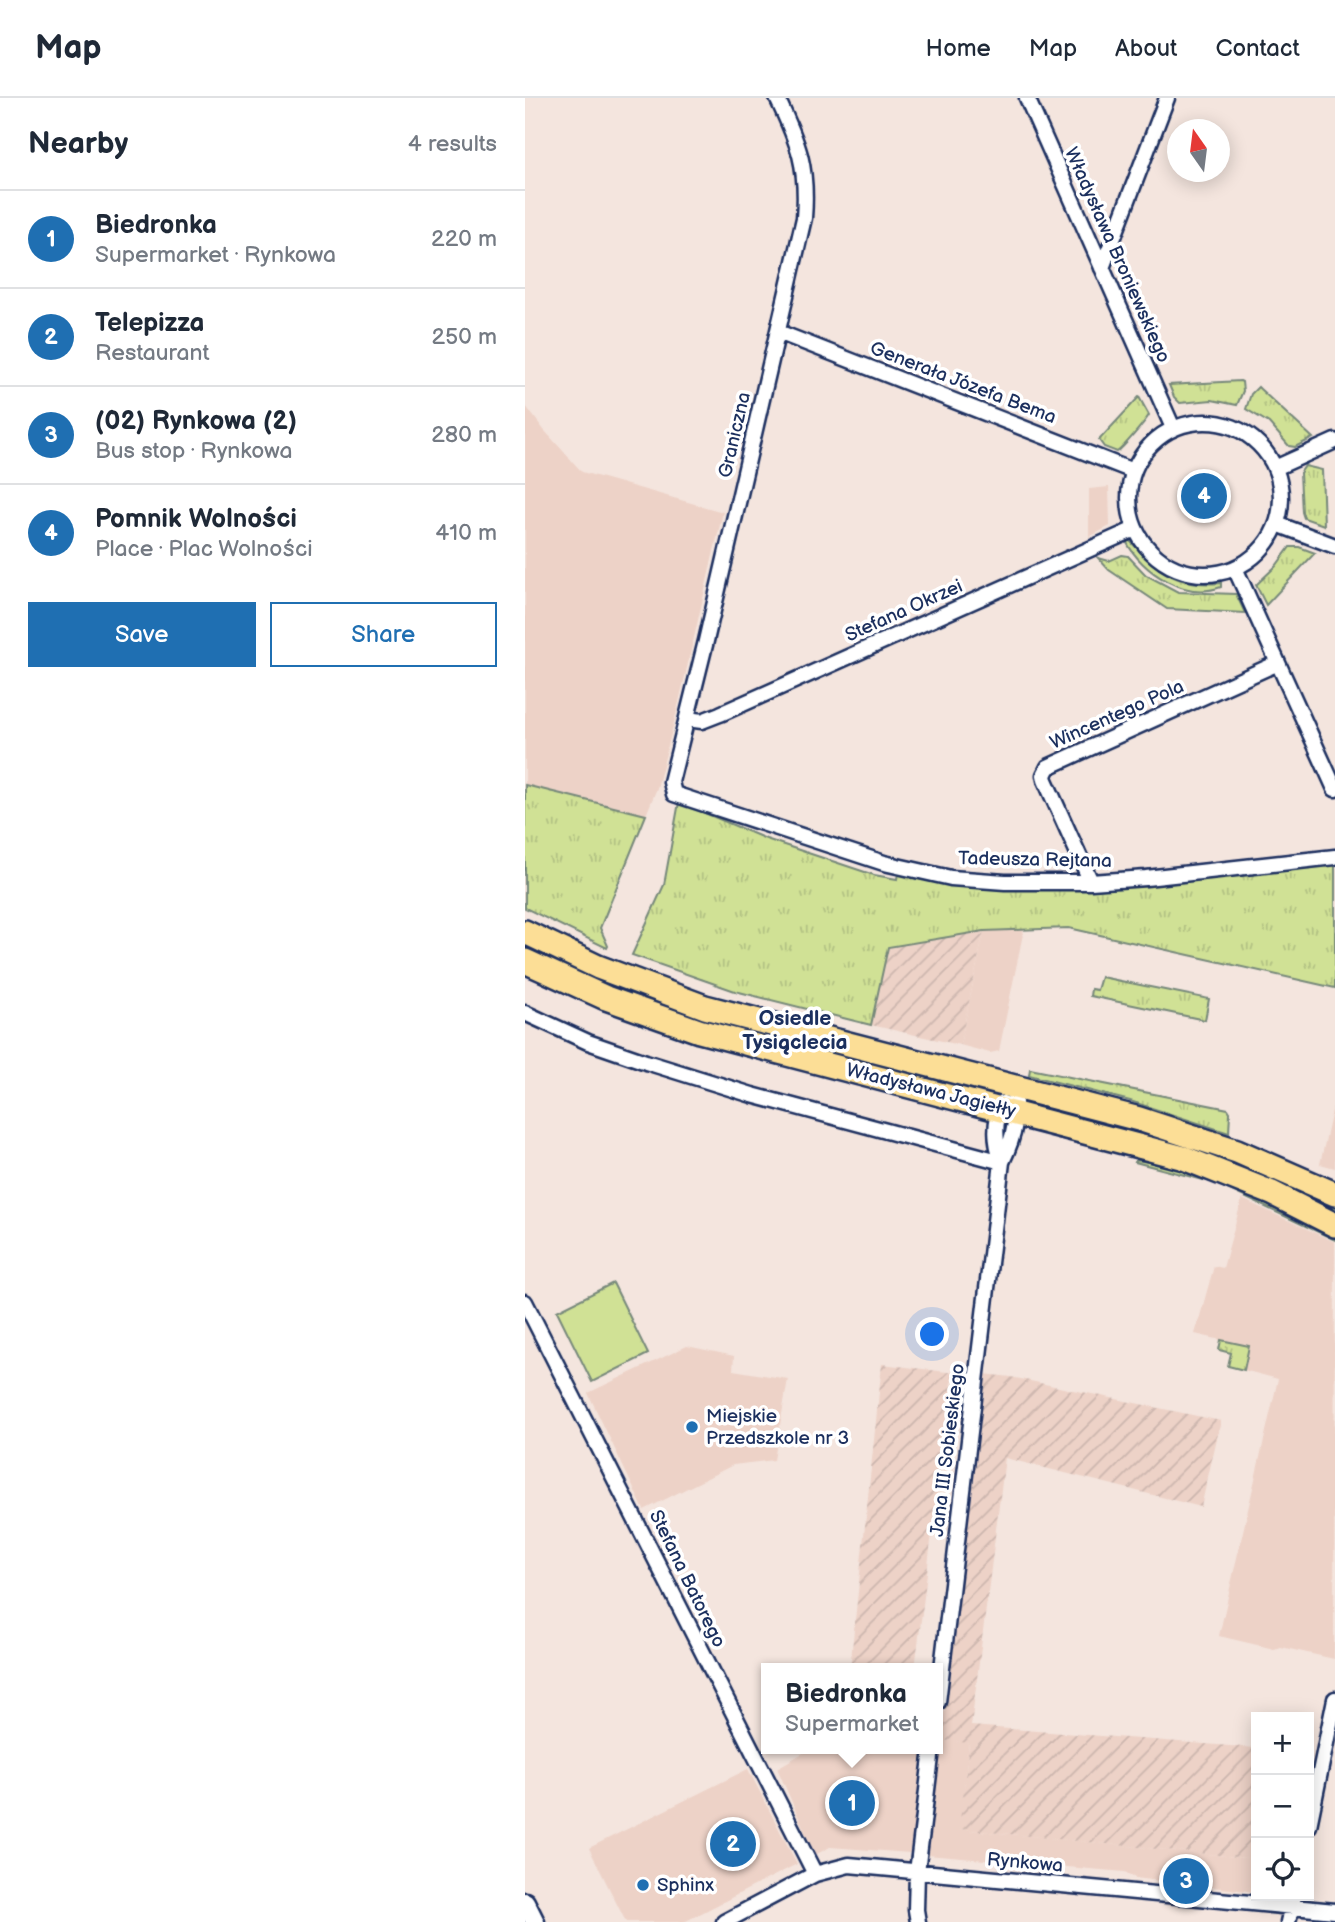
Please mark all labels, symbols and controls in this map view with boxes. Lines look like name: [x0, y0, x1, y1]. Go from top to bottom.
text: Map: [35, 28, 101, 68]
text: Home: [926, 34, 991, 63]
text: Map: [1029, 34, 1077, 63]
text: About: [1115, 34, 1177, 63]
text: Contact: [1215, 34, 1300, 63]
north arrow: [1167, 119, 1230, 182]
text: Nearby: [28, 126, 128, 162]
text: 4 results: [408, 130, 497, 158]
street label: Władysława Broniewskiego: [1059, 144, 1175, 366]
text: Biedronka: [95, 210, 217, 241]
text: 1: [46, 225, 56, 253]
text: 220 m: [431, 225, 497, 253]
text: Supermarket · Rynkowa: [95, 241, 336, 269]
text: Telepizza: [95, 308, 205, 339]
text: 2: [44, 323, 58, 351]
text: 250 m: [431, 323, 497, 351]
street label: Generała Józefa Bema: [867, 337, 1059, 429]
text: Restaurant: [95, 339, 209, 367]
street label: Graniczna: [714, 390, 756, 480]
text: (02) Rynkowa (2): [95, 406, 297, 437]
text: 3: [44, 421, 58, 449]
text: 280 m: [431, 421, 497, 449]
text: Bus stop · Rynkowa: [95, 437, 292, 465]
pin: 4: [1181, 470, 1227, 522]
text: Pomnik Wolności: [95, 504, 297, 535]
text: 4: [44, 519, 58, 547]
text: 410 m: [435, 519, 497, 547]
text: Place · Plac Wolności: [95, 535, 313, 563]
street label: Stefana Okrzei: [842, 575, 966, 647]
button: Save: [28, 602, 256, 667]
button: Share: [270, 602, 497, 667]
street label: Wincentego Pola: [1047, 675, 1187, 755]
street label: Tadeusza Rejtana: [958, 847, 1112, 873]
district label: Osiedle Tysiąclecia: [742, 1006, 848, 1055]
street label: Władysława Jagiełły: [844, 1059, 1019, 1123]
your location: [915, 1317, 949, 1351]
street label: Jana III Sobieskiego: [926, 1362, 970, 1538]
place label: Miejskie Przedszkole nr 3: [706, 1405, 849, 1450]
marker: Miejskie Przedszkole nr 3: [684, 1419, 700, 1435]
street label: Stefana Batorego: [644, 1507, 730, 1651]
popup: [761, 1663, 943, 1754]
text: Biedronka: [785, 1679, 907, 1710]
text: Supermarket: [785, 1710, 919, 1738]
map controls: [1251, 1712, 1314, 1901]
button: +: [1251, 1712, 1314, 1775]
button: −: [1251, 1775, 1314, 1838]
pin: 1: [829, 1777, 875, 1829]
pin: 2: [710, 1818, 756, 1870]
button: locate: [1251, 1838, 1314, 1901]
street label: Rynkowa: [986, 1848, 1064, 1878]
pin: 3: [1163, 1855, 1209, 1907]
place label: Sphinx: [657, 1874, 714, 1897]
marker: Sphinx: [635, 1877, 651, 1893]

